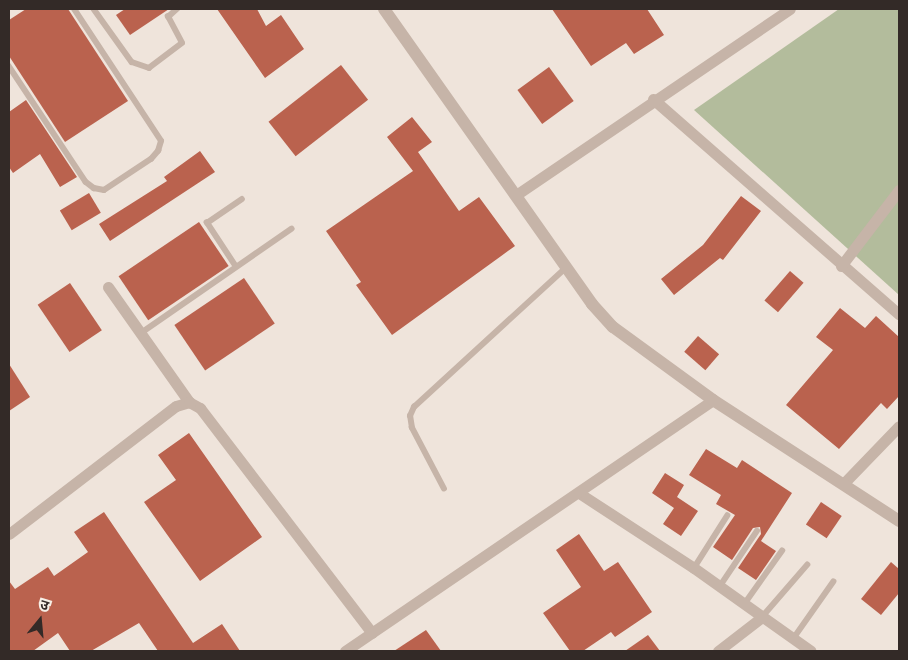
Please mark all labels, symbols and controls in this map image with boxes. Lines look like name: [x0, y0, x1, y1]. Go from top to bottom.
north arrow: [15, 595, 65, 645]
text: उ: [38, 596, 51, 615]

